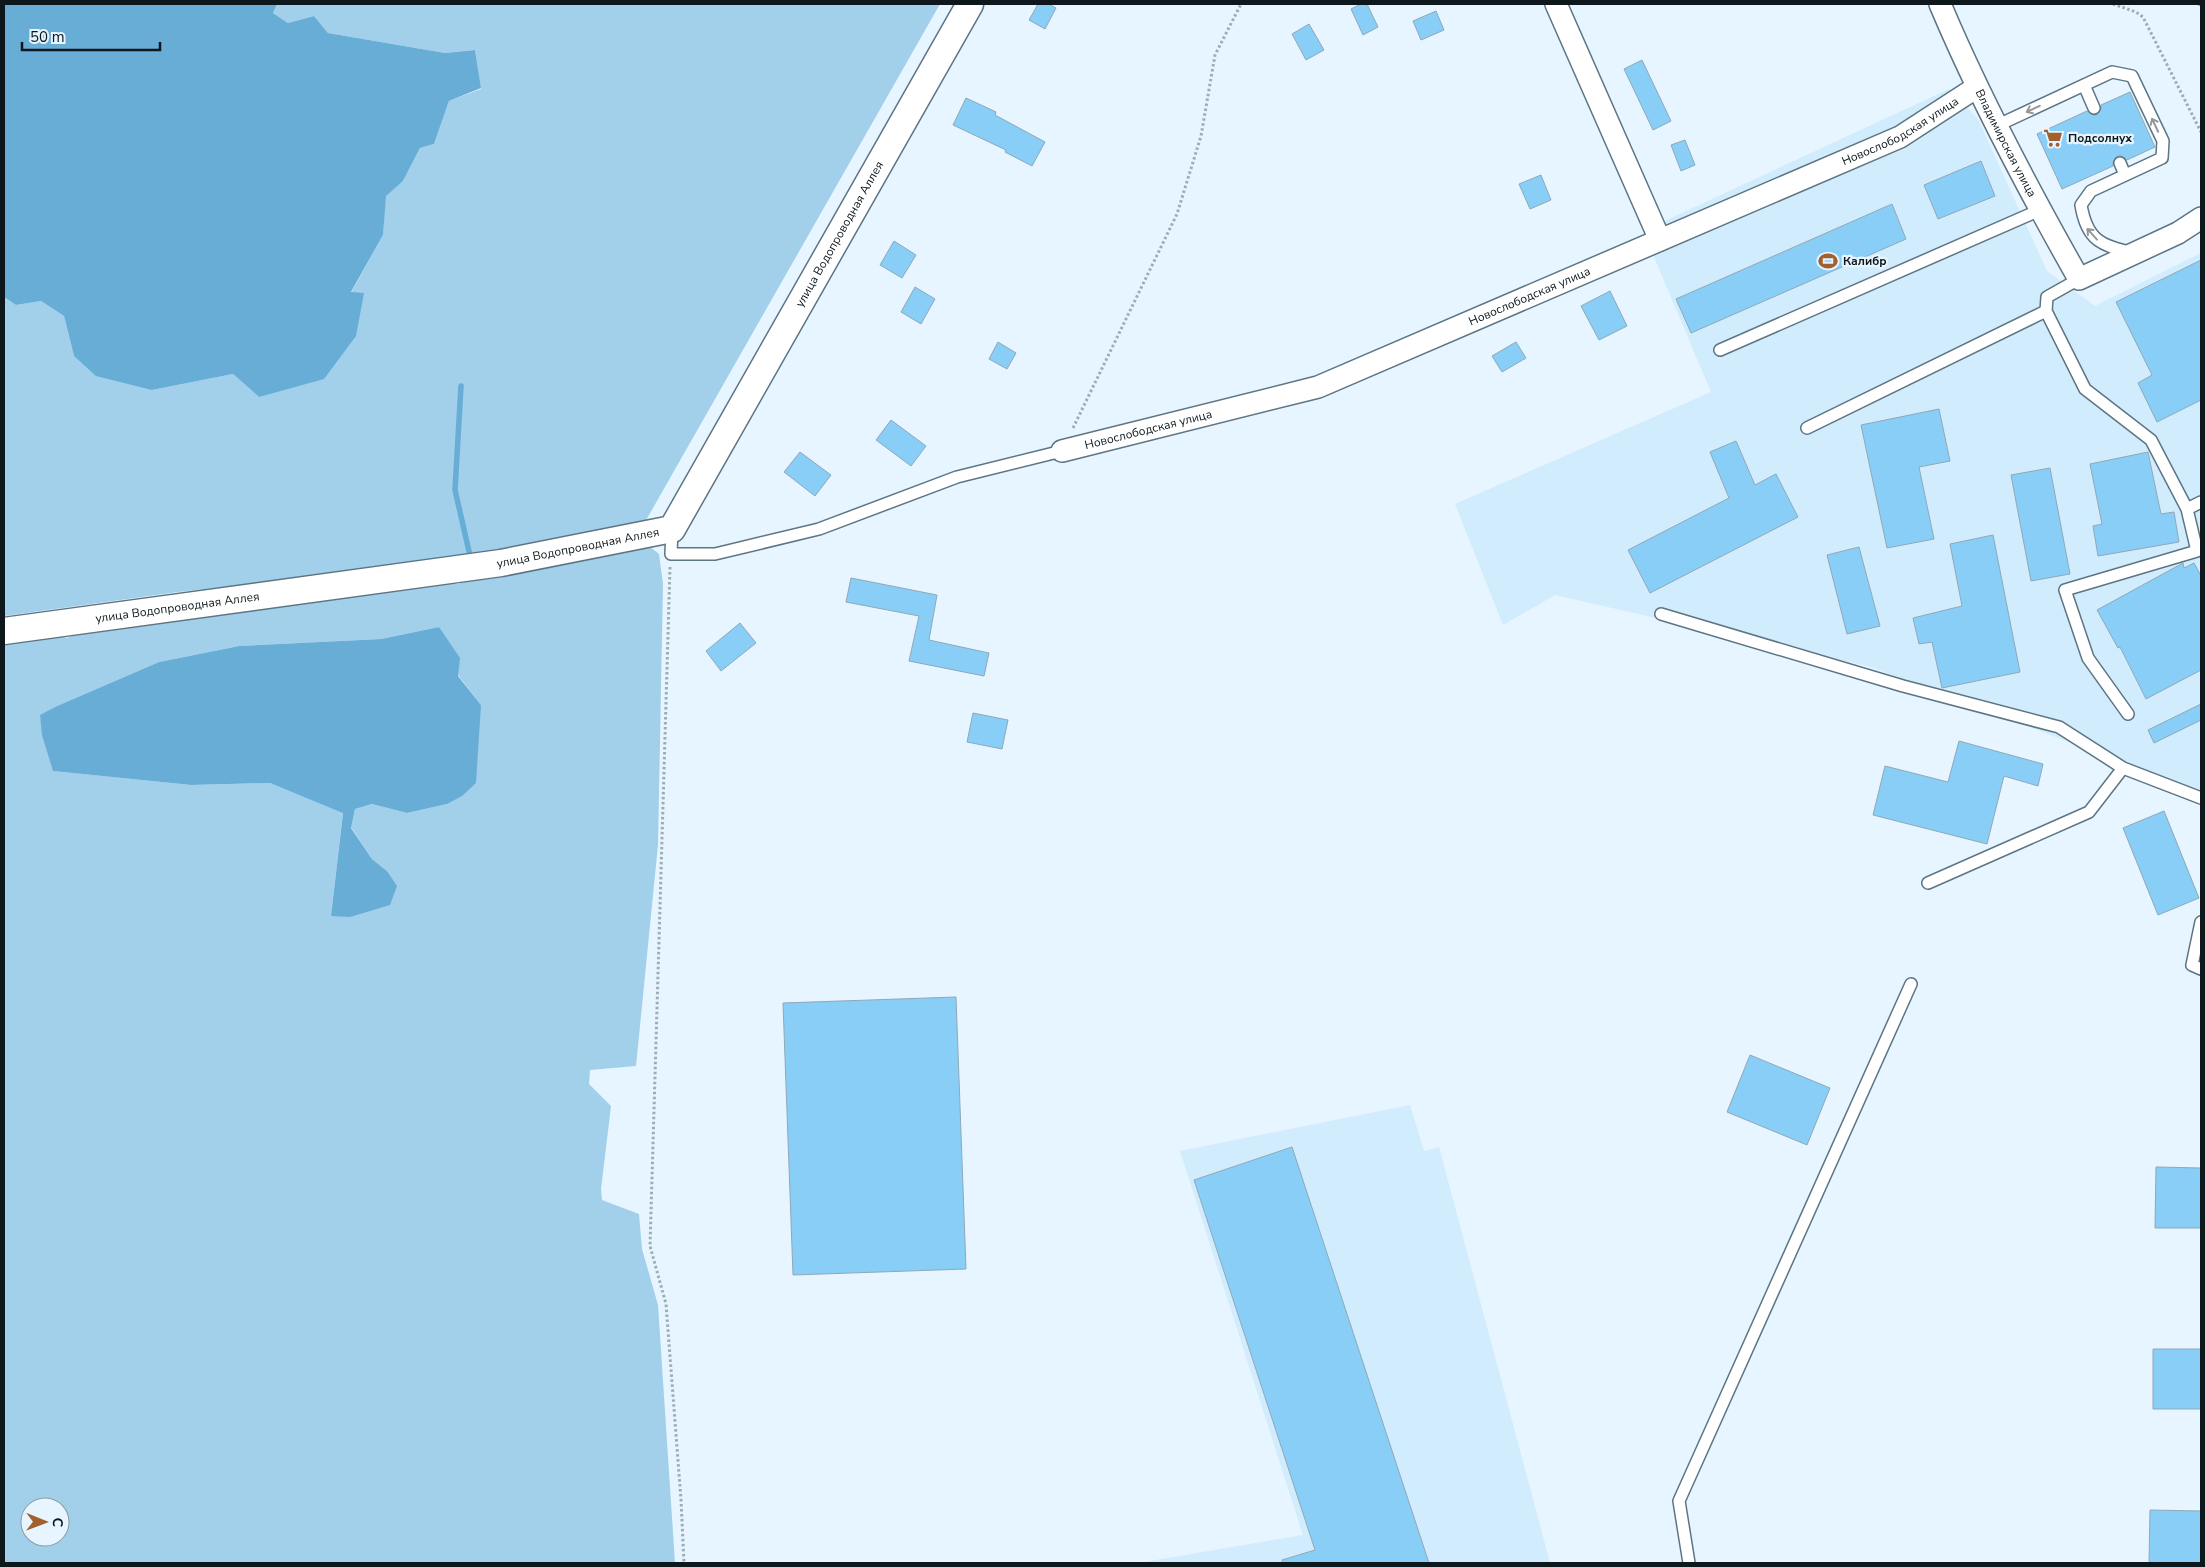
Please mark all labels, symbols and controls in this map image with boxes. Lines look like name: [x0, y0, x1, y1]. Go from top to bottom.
scale bar: [22, 20, 160, 52]
text: 50 m: [30, 27, 65, 47]
street label: Владимирская улица: [1972, 87, 2040, 200]
street label: Новослободская улица: [1839, 93, 1962, 169]
one-way arrow: [2026, 105, 2041, 115]
one-way arrow: [2150, 118, 2160, 133]
supermarket icon: Подсолнух: [2042, 127, 2064, 149]
place label: Подсолнух: [2068, 130, 2132, 146]
street label: улица Водопроводная Аллея: [792, 158, 887, 310]
one-way arrow: [2086, 227, 2098, 240]
sports icon: Калибр: [1817, 250, 1839, 272]
place label: Калибр: [1843, 253, 1887, 269]
street label: Новослободская улица: [1466, 263, 1593, 329]
street label: Новослободская улица: [1083, 406, 1214, 453]
street label: улица Водопроводная Аллея: [496, 524, 661, 572]
street label: улица Водопроводная Аллея: [94, 588, 260, 626]
north arrow: [20, 1497, 70, 1547]
text: С: [48, 1517, 67, 1528]

